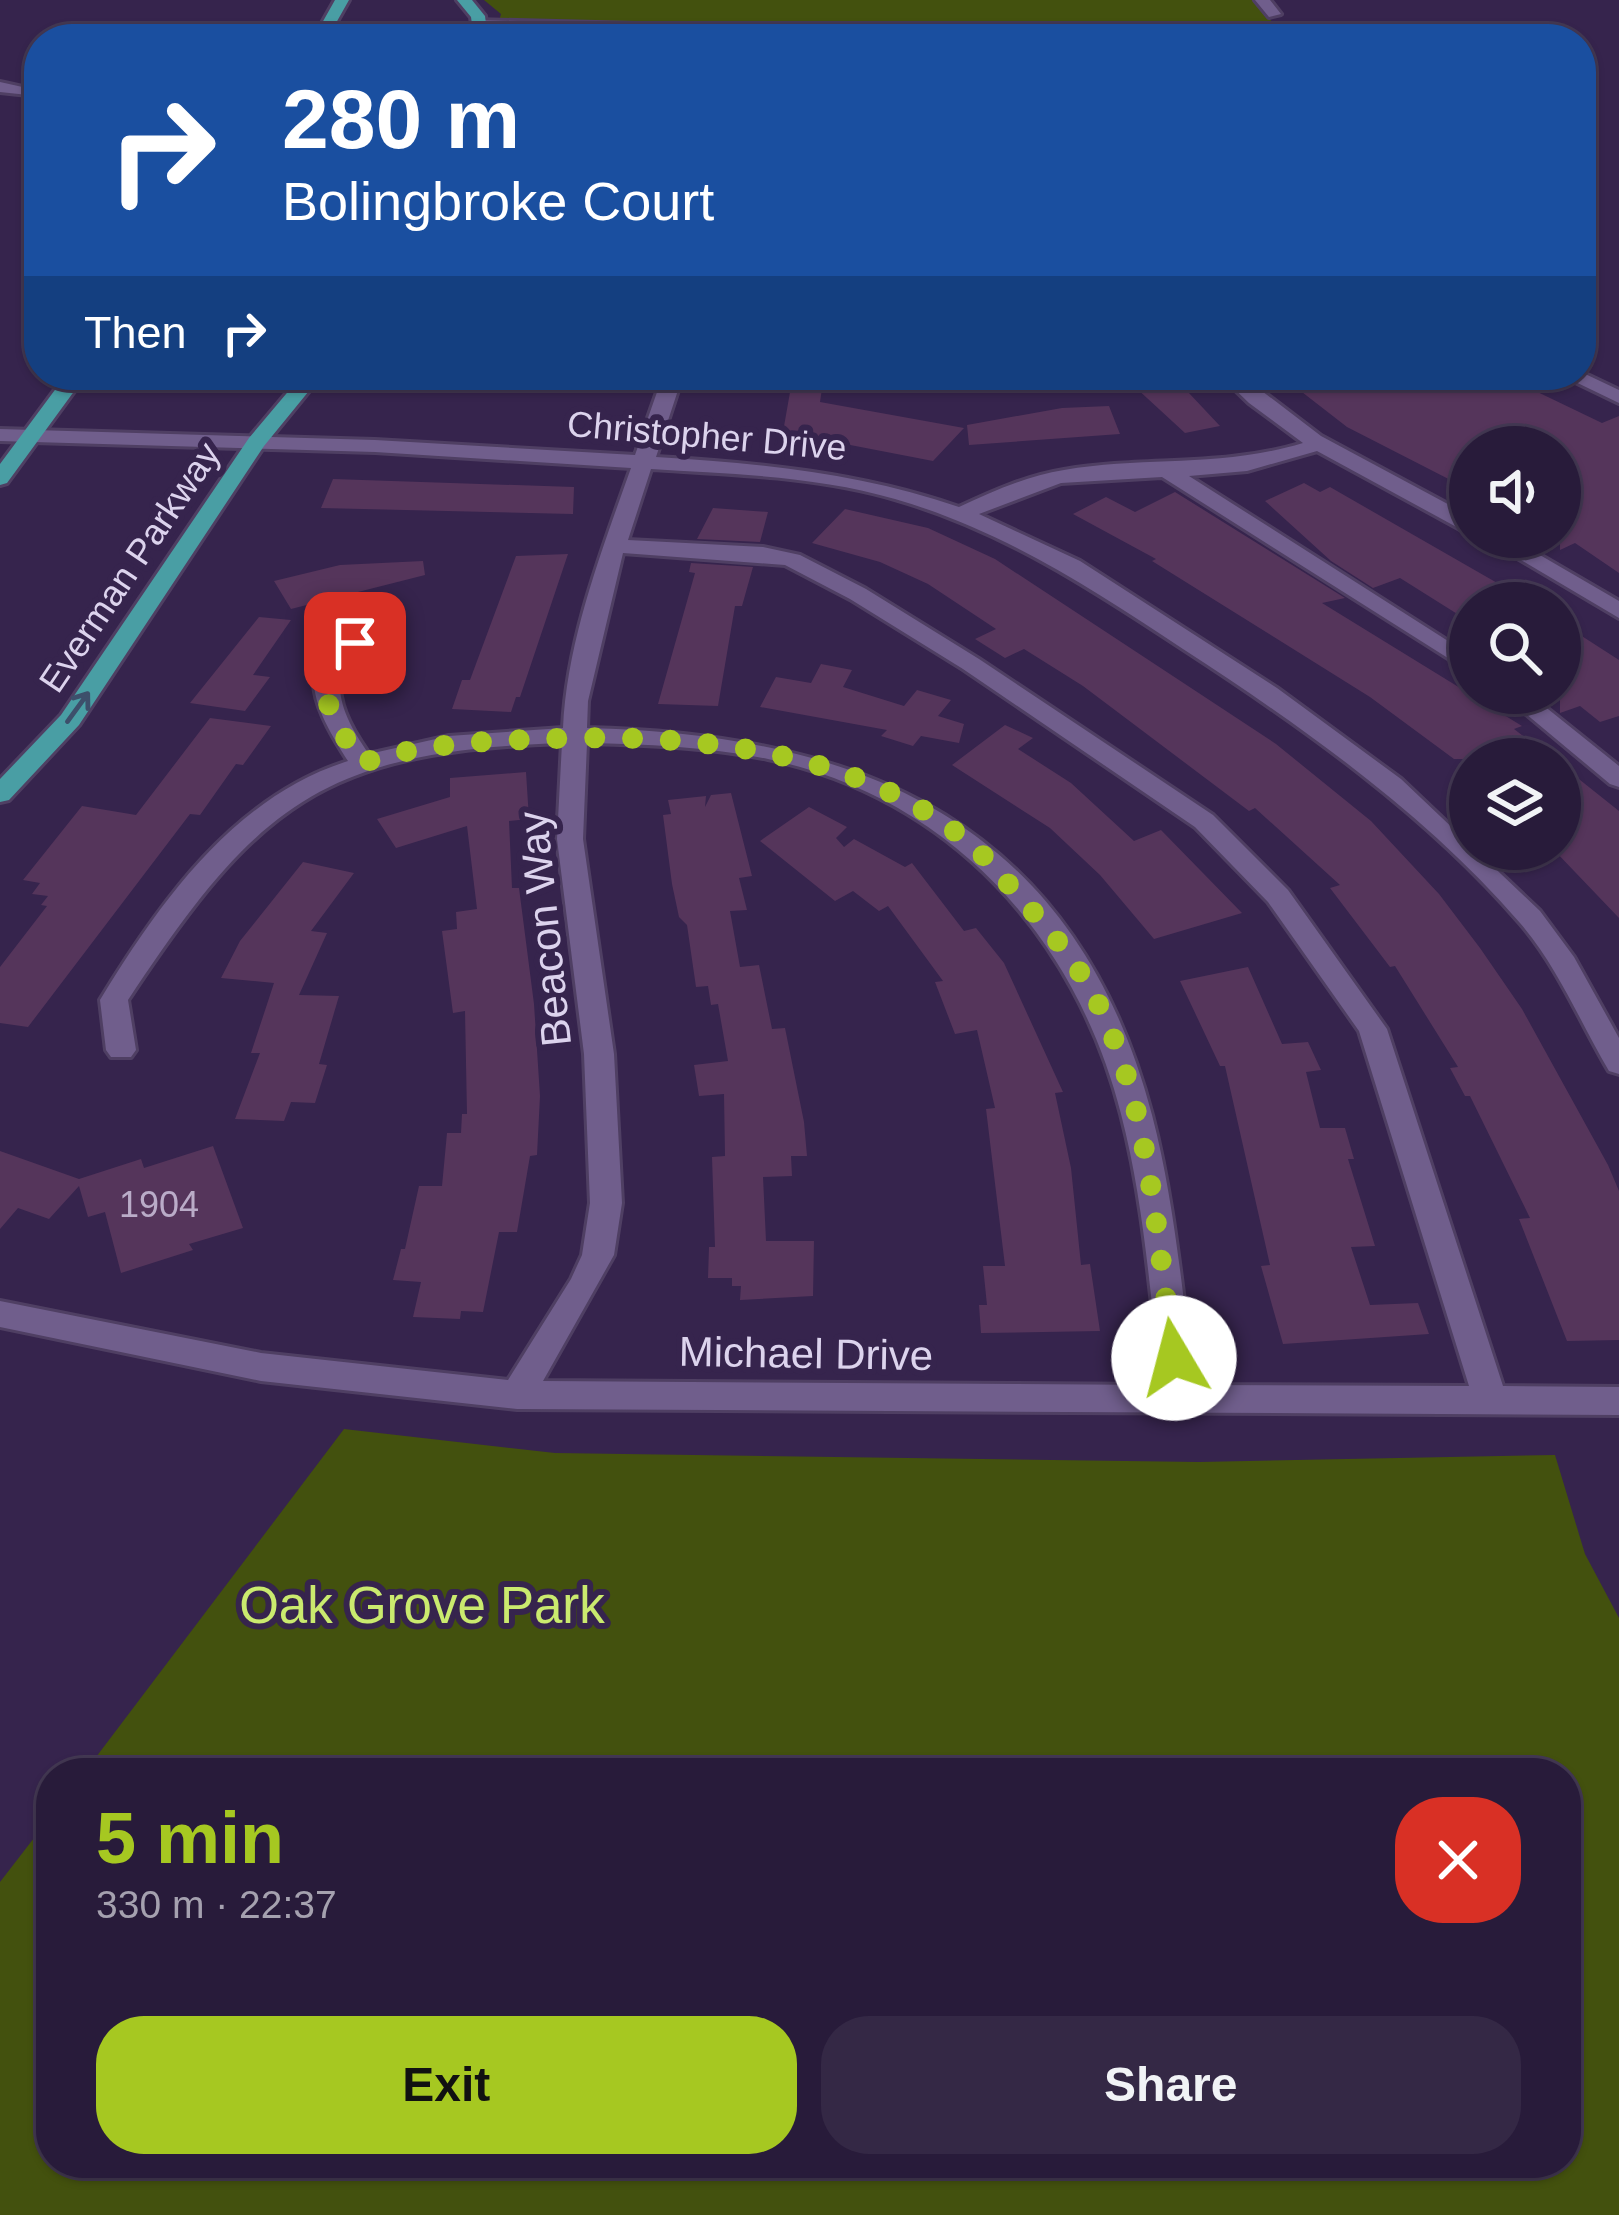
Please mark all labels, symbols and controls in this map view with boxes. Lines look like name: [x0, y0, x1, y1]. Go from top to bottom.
icon: right: [84, 72, 240, 228]
text: 280 m: [282, 72, 520, 166]
text: Bolingbroke Court: [282, 171, 714, 231]
icon: right: [211, 300, 277, 366]
text: Then: [84, 307, 187, 358]
street label: Christopher Drive: [566, 403, 848, 468]
map controls: [1449, 426, 1581, 870]
button: sound: [1449, 426, 1581, 558]
street label: Everman Parkway: [31, 435, 228, 700]
button: search: [1449, 582, 1581, 714]
pin: [304, 592, 406, 694]
icon: arrive: [322, 610, 388, 676]
one-way arrow: [65, 691, 90, 724]
button: layers: [1449, 738, 1581, 870]
street label: Beacon Way: [509, 809, 580, 1049]
house number: 1904: [119, 1184, 199, 1225]
position arrow: [1111, 1295, 1237, 1421]
street label: Michael Drive: [678, 1328, 934, 1379]
park label: Oak Grove Park: [239, 1577, 605, 1634]
button: close: [1395, 1797, 1521, 1923]
text: 5 min: [96, 1798, 284, 1878]
text: 330 m · 22:37: [96, 1883, 337, 1926]
button: Exit: [96, 2016, 797, 2154]
button: Share: [821, 2016, 1521, 2154]

